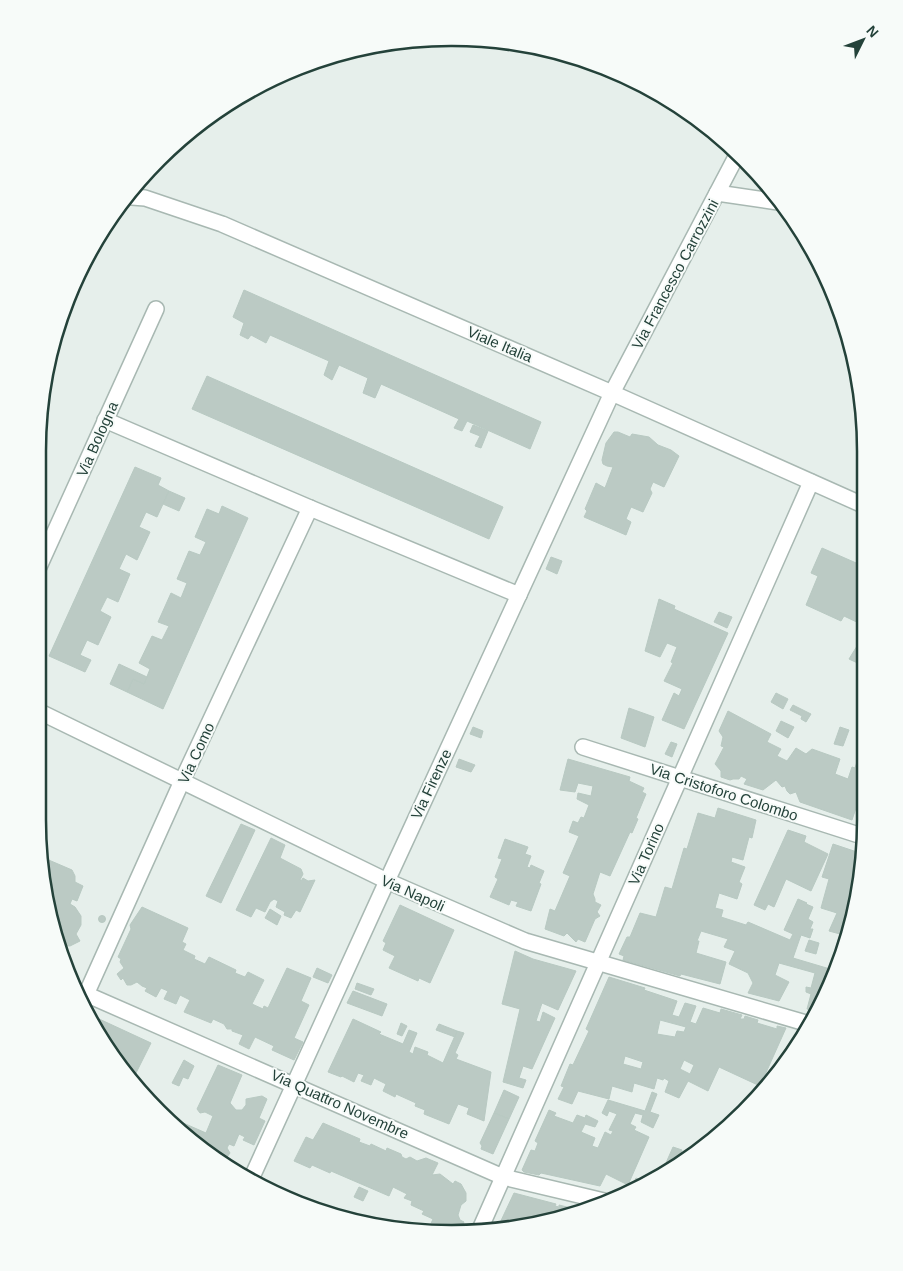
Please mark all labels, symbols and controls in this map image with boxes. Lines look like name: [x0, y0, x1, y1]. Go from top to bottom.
north arrow: [838, 15, 888, 65]
text: N: [863, 22, 882, 40]
street label: Via Francesco Carrozzini: [628, 196, 722, 352]
street label: Viale Italia: [465, 323, 536, 366]
street label: Via Bologna: [73, 398, 121, 479]
street label: Via Como: [174, 720, 218, 786]
street label: Via Firenze: [407, 746, 455, 822]
street label: Via Cristoforo Colombo: [648, 760, 800, 824]
street label: Via Torino: [625, 820, 667, 888]
street label: Via Napoli: [378, 871, 448, 915]
street label: Via Quattro Novembre: [268, 1066, 412, 1142]

